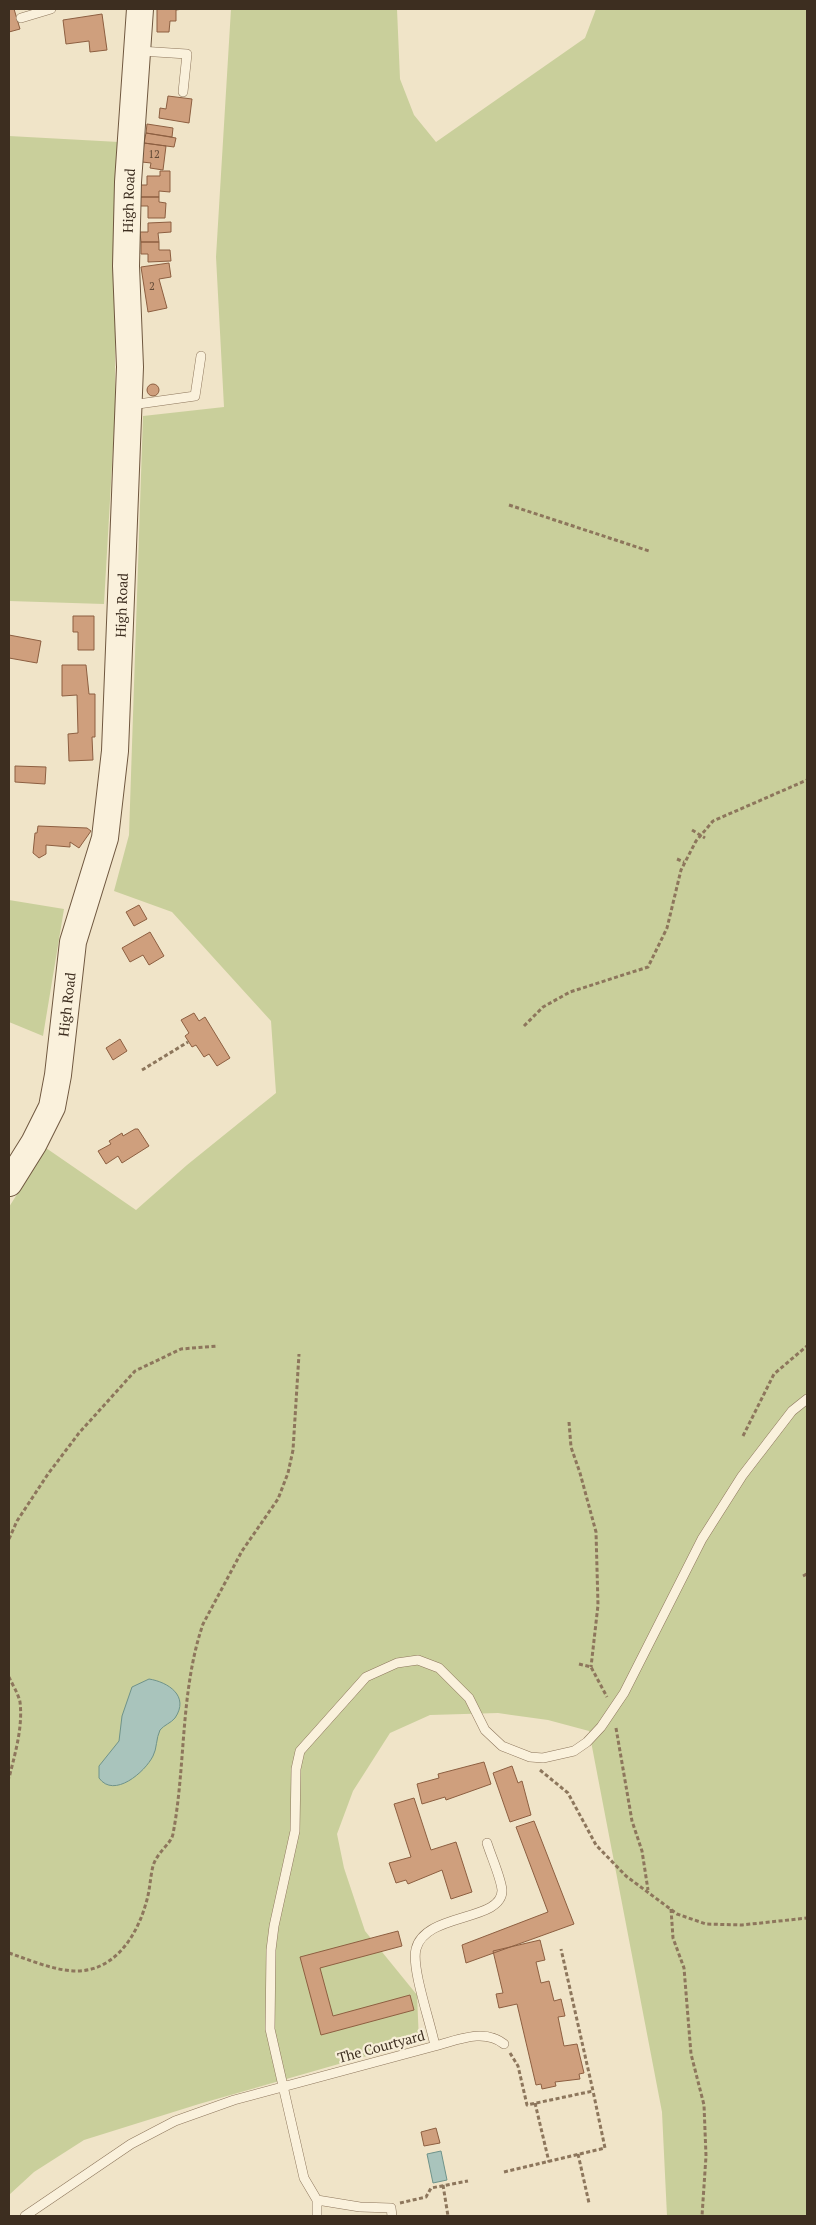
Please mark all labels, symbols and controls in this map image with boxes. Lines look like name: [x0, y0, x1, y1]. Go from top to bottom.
house number: 12: [148, 147, 160, 161]
street label: High Road: [117, 167, 138, 233]
house number: 2: [149, 279, 155, 293]
street label: High Road: [110, 572, 131, 638]
street label: High Road: [53, 971, 79, 1038]
street label: The Courtyard: [335, 2025, 427, 2067]

